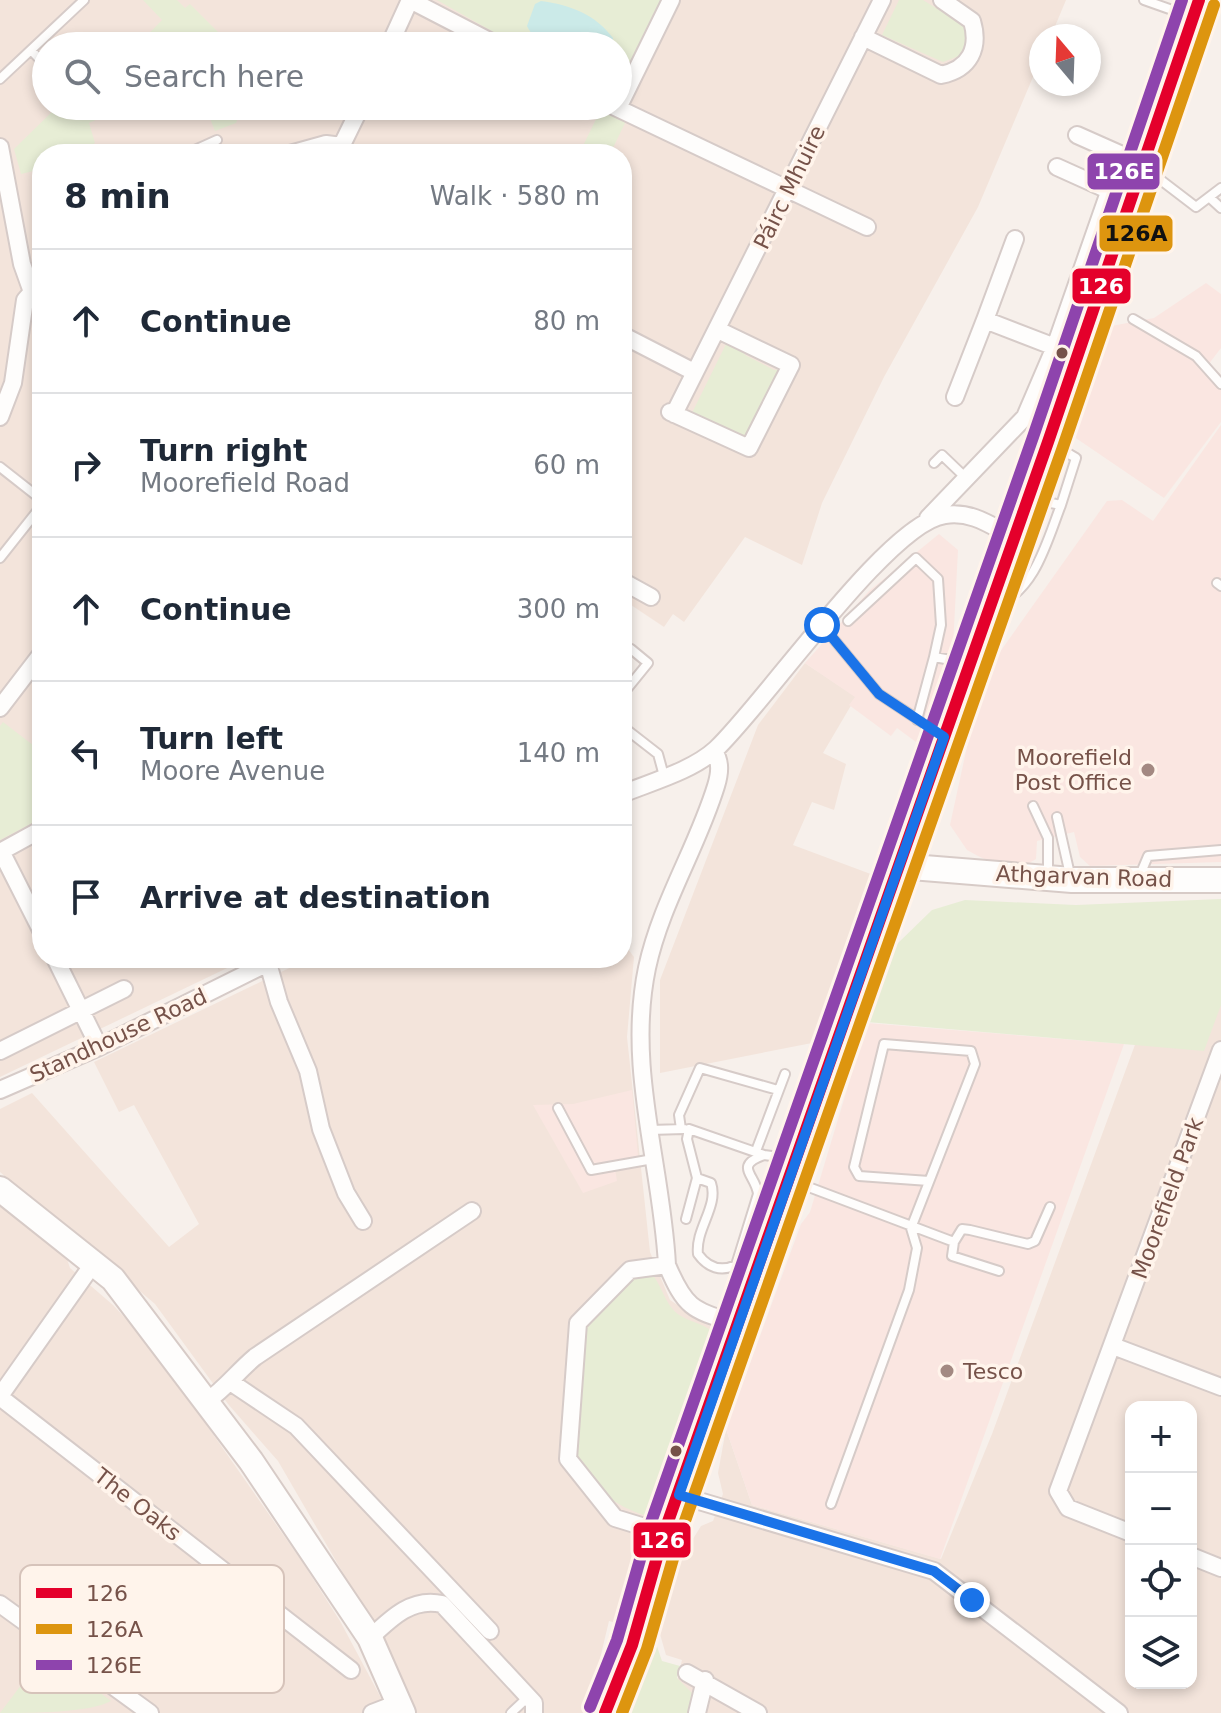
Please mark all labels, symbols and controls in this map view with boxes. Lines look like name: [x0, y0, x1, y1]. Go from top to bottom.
north arrow: [1029, 24, 1101, 96]
search box: [32, 32, 632, 120]
icon: search: [60, 54, 104, 98]
text: Search here: [124, 59, 304, 94]
street label: Páirc Mhuire: [749, 121, 830, 253]
line badge: 126E: [1086, 152, 1161, 191]
text: 126E: [1094, 159, 1154, 184]
text: 8 min: [64, 176, 171, 216]
text: Walk · 580 m: [430, 181, 600, 211]
line badge: 126A: [1098, 214, 1174, 253]
text: 126A: [1105, 221, 1167, 246]
line badge: 126: [1071, 267, 1132, 305]
text: 126: [1078, 274, 1124, 299]
icon: ahead: [64, 299, 108, 343]
text: Continue: [140, 304, 292, 339]
text: 80 m: [533, 306, 600, 336]
unlabelled marker: [1054, 345, 1070, 361]
text: Turn right: [140, 433, 307, 468]
icon: right: [64, 443, 108, 487]
text: 60 m: [533, 450, 600, 480]
text: Moorefield Road: [140, 468, 350, 498]
icon: ahead: [64, 587, 108, 631]
text: Continue: [140, 592, 292, 627]
text: 300 m: [517, 594, 600, 624]
route start: [804, 607, 840, 643]
text: Turn left: [140, 721, 283, 756]
icon: left: [64, 731, 108, 775]
text: 140 m: [517, 738, 600, 768]
place label: Moorefield Post Office: [1015, 745, 1132, 795]
text: Moore Avenue: [140, 756, 325, 786]
marker: Moorefield Post Office: [1139, 761, 1157, 779]
street label: Athgarvan Road: [995, 861, 1173, 892]
icon: arrive: [64, 875, 108, 919]
text: Arrive at destination: [140, 880, 491, 915]
street label: Standhouse Road: [26, 983, 211, 1087]
street label: Moorefield Park: [1127, 1114, 1208, 1282]
place label: Tesco: [962, 1359, 1023, 1384]
marker: Tesco: [938, 1362, 956, 1380]
map controls: [1125, 1401, 1197, 1689]
button: +: [1125, 1401, 1197, 1473]
unlabelled marker: [668, 1443, 684, 1459]
street label: The Oaks: [89, 1462, 186, 1546]
button: −: [1125, 1473, 1197, 1545]
line badge: 126: [632, 1521, 692, 1559]
text: 126: [639, 1528, 685, 1553]
button: locate: [1125, 1545, 1197, 1617]
legend: [20, 1565, 284, 1693]
text: 126: [86, 1581, 128, 1606]
route end: [954, 1582, 990, 1618]
text: 126A: [86, 1617, 143, 1642]
button: layers: [1125, 1617, 1197, 1689]
text: 126E: [86, 1653, 142, 1678]

